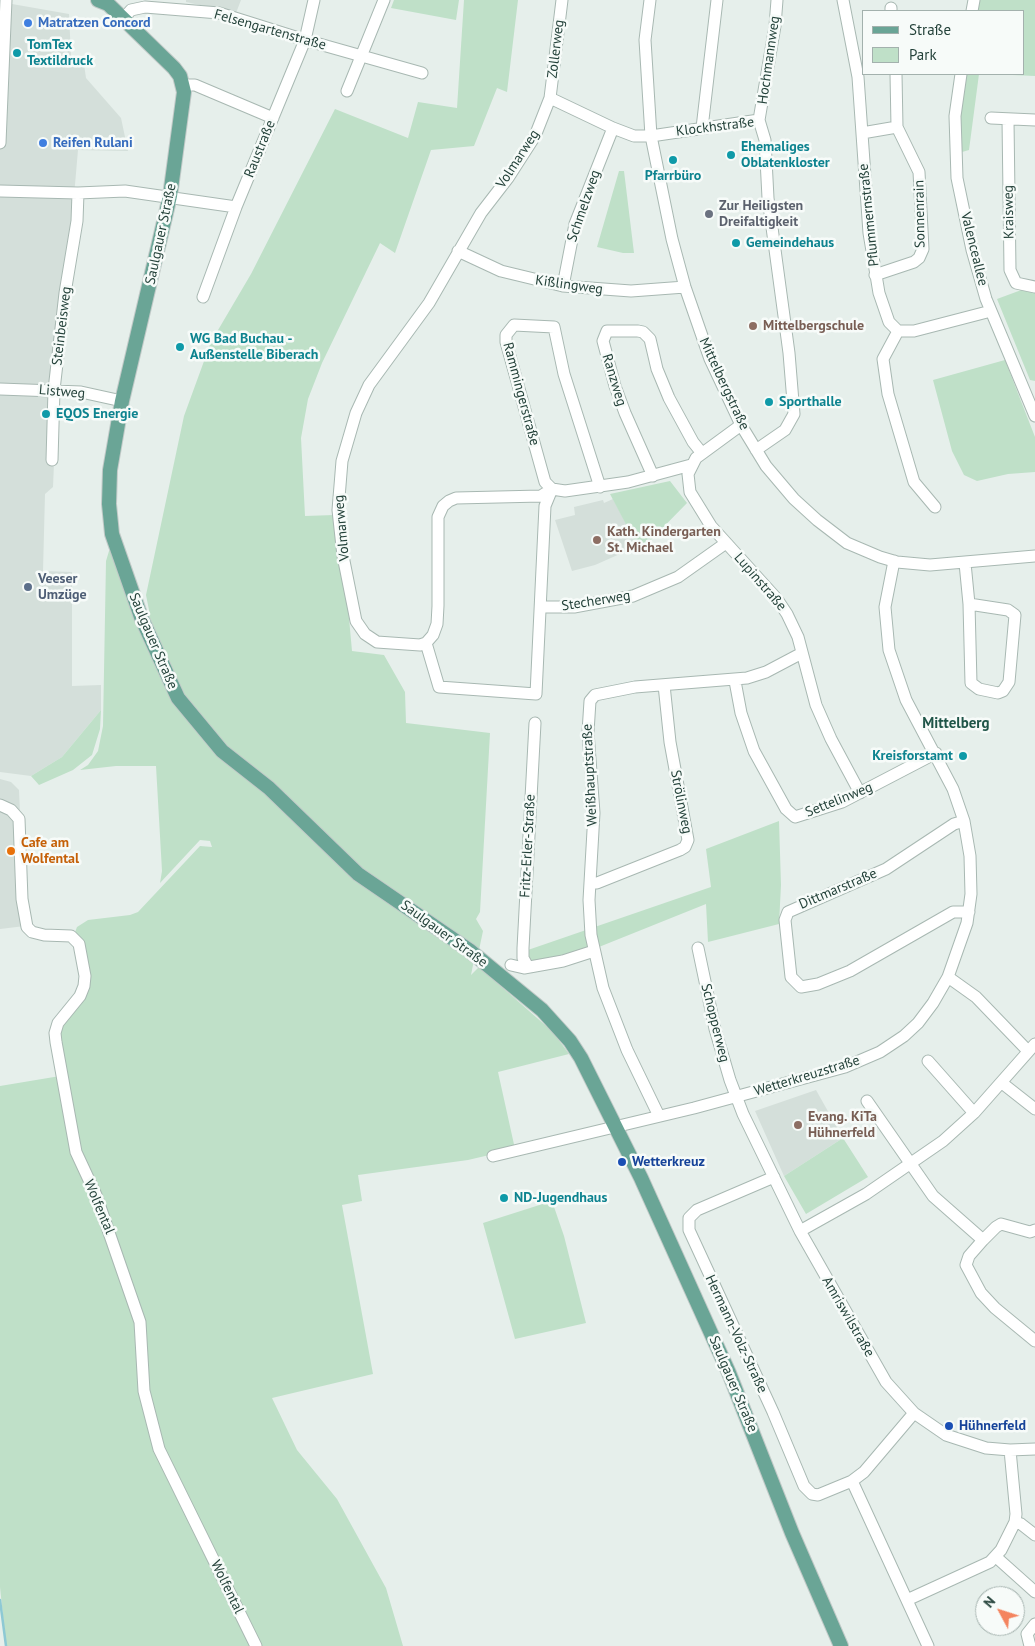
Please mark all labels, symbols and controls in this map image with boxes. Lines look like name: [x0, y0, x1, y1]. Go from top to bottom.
street label: Felsengartenstraße: [212, 6, 328, 54]
legend: [862, 10, 1025, 75]
place label: Matratzen Concord: [38, 15, 151, 31]
street label: Hochmannweg: [754, 15, 784, 105]
marker: Matratzen Concord: [22, 17, 34, 29]
street label: Zollerweg: [544, 19, 568, 79]
text: Straße: [909, 20, 951, 39]
place label: TomTex Textildruck: [27, 37, 93, 70]
text: Park: [909, 45, 937, 64]
marker: TomTex Textildruck: [11, 47, 23, 59]
street label: Klockhstraße: [675, 114, 755, 140]
street label: Raustraße: [241, 118, 279, 180]
street label: Volmarweg: [493, 127, 543, 191]
place label: Reifen Rulani: [53, 135, 133, 151]
marker: Reifen Rulani: [37, 137, 49, 149]
place label: Ehemaliges Oblatenkloster: [741, 139, 830, 172]
marker: Ehemaliges Oblatenkloster: [725, 149, 737, 161]
marker: Pfarrbüro: [667, 154, 679, 166]
street label: Pflummernstraße: [855, 163, 883, 267]
street label: Schmelzweg: [564, 168, 604, 244]
place label: Pfarrbüro: [645, 168, 701, 184]
street label: Sonnenrain: [911, 180, 929, 248]
street label: Saulgauer Straße: [142, 182, 180, 286]
street label: Kraisweg: [1000, 185, 1018, 239]
place label: Zur Heiligsten Dreifaltigkeit: [719, 198, 803, 230]
marker: Zur Heiligsten Dreifaltigkeit: [703, 208, 715, 220]
street label: Valenceallee: [957, 210, 991, 288]
place label: Gemeindehaus: [746, 235, 834, 251]
marker: Gemeindehaus: [730, 237, 742, 249]
street label: Kißlingweg: [534, 272, 604, 298]
street label: Steinbeisweg: [49, 286, 75, 366]
place label: Mittelbergschule: [763, 318, 864, 334]
marker: Mittelbergschule: [747, 320, 759, 332]
place label: WG Bad Buchau - Außenstelle Biberach: [190, 331, 318, 364]
street label: Mittelbergstraße: [695, 335, 753, 433]
street label: Rammingerstraße: [499, 340, 543, 448]
marker: WG Bad Buchau - Außenstelle Biberach: [174, 341, 186, 353]
street label: Ranzweg: [598, 352, 630, 408]
street label: Listweg: [38, 382, 86, 402]
place label: Sporthalle: [779, 394, 842, 410]
marker: Sporthalle: [763, 396, 775, 408]
place label: EQOS Energie: [56, 406, 138, 422]
marker: EQOS Energie: [40, 408, 52, 420]
street label: Volmarweg: [331, 494, 353, 562]
place label: Kath. Kindergarten St. Michael: [607, 524, 721, 556]
marker: Kath. Kindergarten St. Michael: [591, 534, 603, 546]
street label: Lupinstraße: [730, 550, 790, 614]
place label: Veeser Umzüge: [38, 571, 87, 604]
marker: Veeser Umzüge: [22, 581, 34, 593]
street label: Stecherweg: [560, 587, 632, 615]
street label: Saulgauer Straße: [125, 590, 181, 692]
district label: Mittelberg: [922, 715, 990, 733]
street label: Weißhauptstraße: [579, 723, 601, 827]
place label: Kreisforstamt: [872, 748, 953, 764]
marker: Kreisforstamt: [957, 750, 969, 762]
street label: Strölinweg: [667, 769, 695, 835]
street label: Settelinweg: [803, 779, 875, 821]
street label: Fritz-Erler-Straße: [517, 794, 539, 898]
place label: Cafe am Wolfental: [21, 835, 79, 868]
marker: Cafe am Wolfental: [5, 845, 17, 857]
street label: Dittmarstraße: [796, 865, 880, 913]
street label: Saulgauer Straße: [397, 897, 491, 971]
street label: Schopperweg: [697, 982, 733, 1064]
street label: Wetterkreuzstraße: [752, 1052, 862, 1100]
place label: Evang. KiTa Hühnerfeld: [808, 1109, 877, 1142]
marker: Evang. KiTa Hühnerfeld: [792, 1119, 804, 1131]
place label: Wetterkreuz: [632, 1154, 705, 1170]
marker: Wetterkreuz: [616, 1156, 628, 1168]
street label: Wolfental: [80, 1177, 118, 1237]
place label: ND-Jugendhaus: [514, 1190, 607, 1206]
marker: ND-Jugendhaus: [498, 1192, 510, 1204]
street label: Hermann-Volz-Straße: [701, 1272, 771, 1396]
street label: Amriswilstraße: [818, 1274, 878, 1360]
street label: Saulgauer Straße: [705, 1333, 761, 1435]
place label: Hühnerfeld: [959, 1418, 1026, 1434]
marker: Hühnerfeld: [943, 1420, 955, 1432]
street label: Wolfental: [207, 1557, 247, 1617]
north arrow: [975, 1586, 1025, 1636]
text: N: [979, 1593, 999, 1611]

